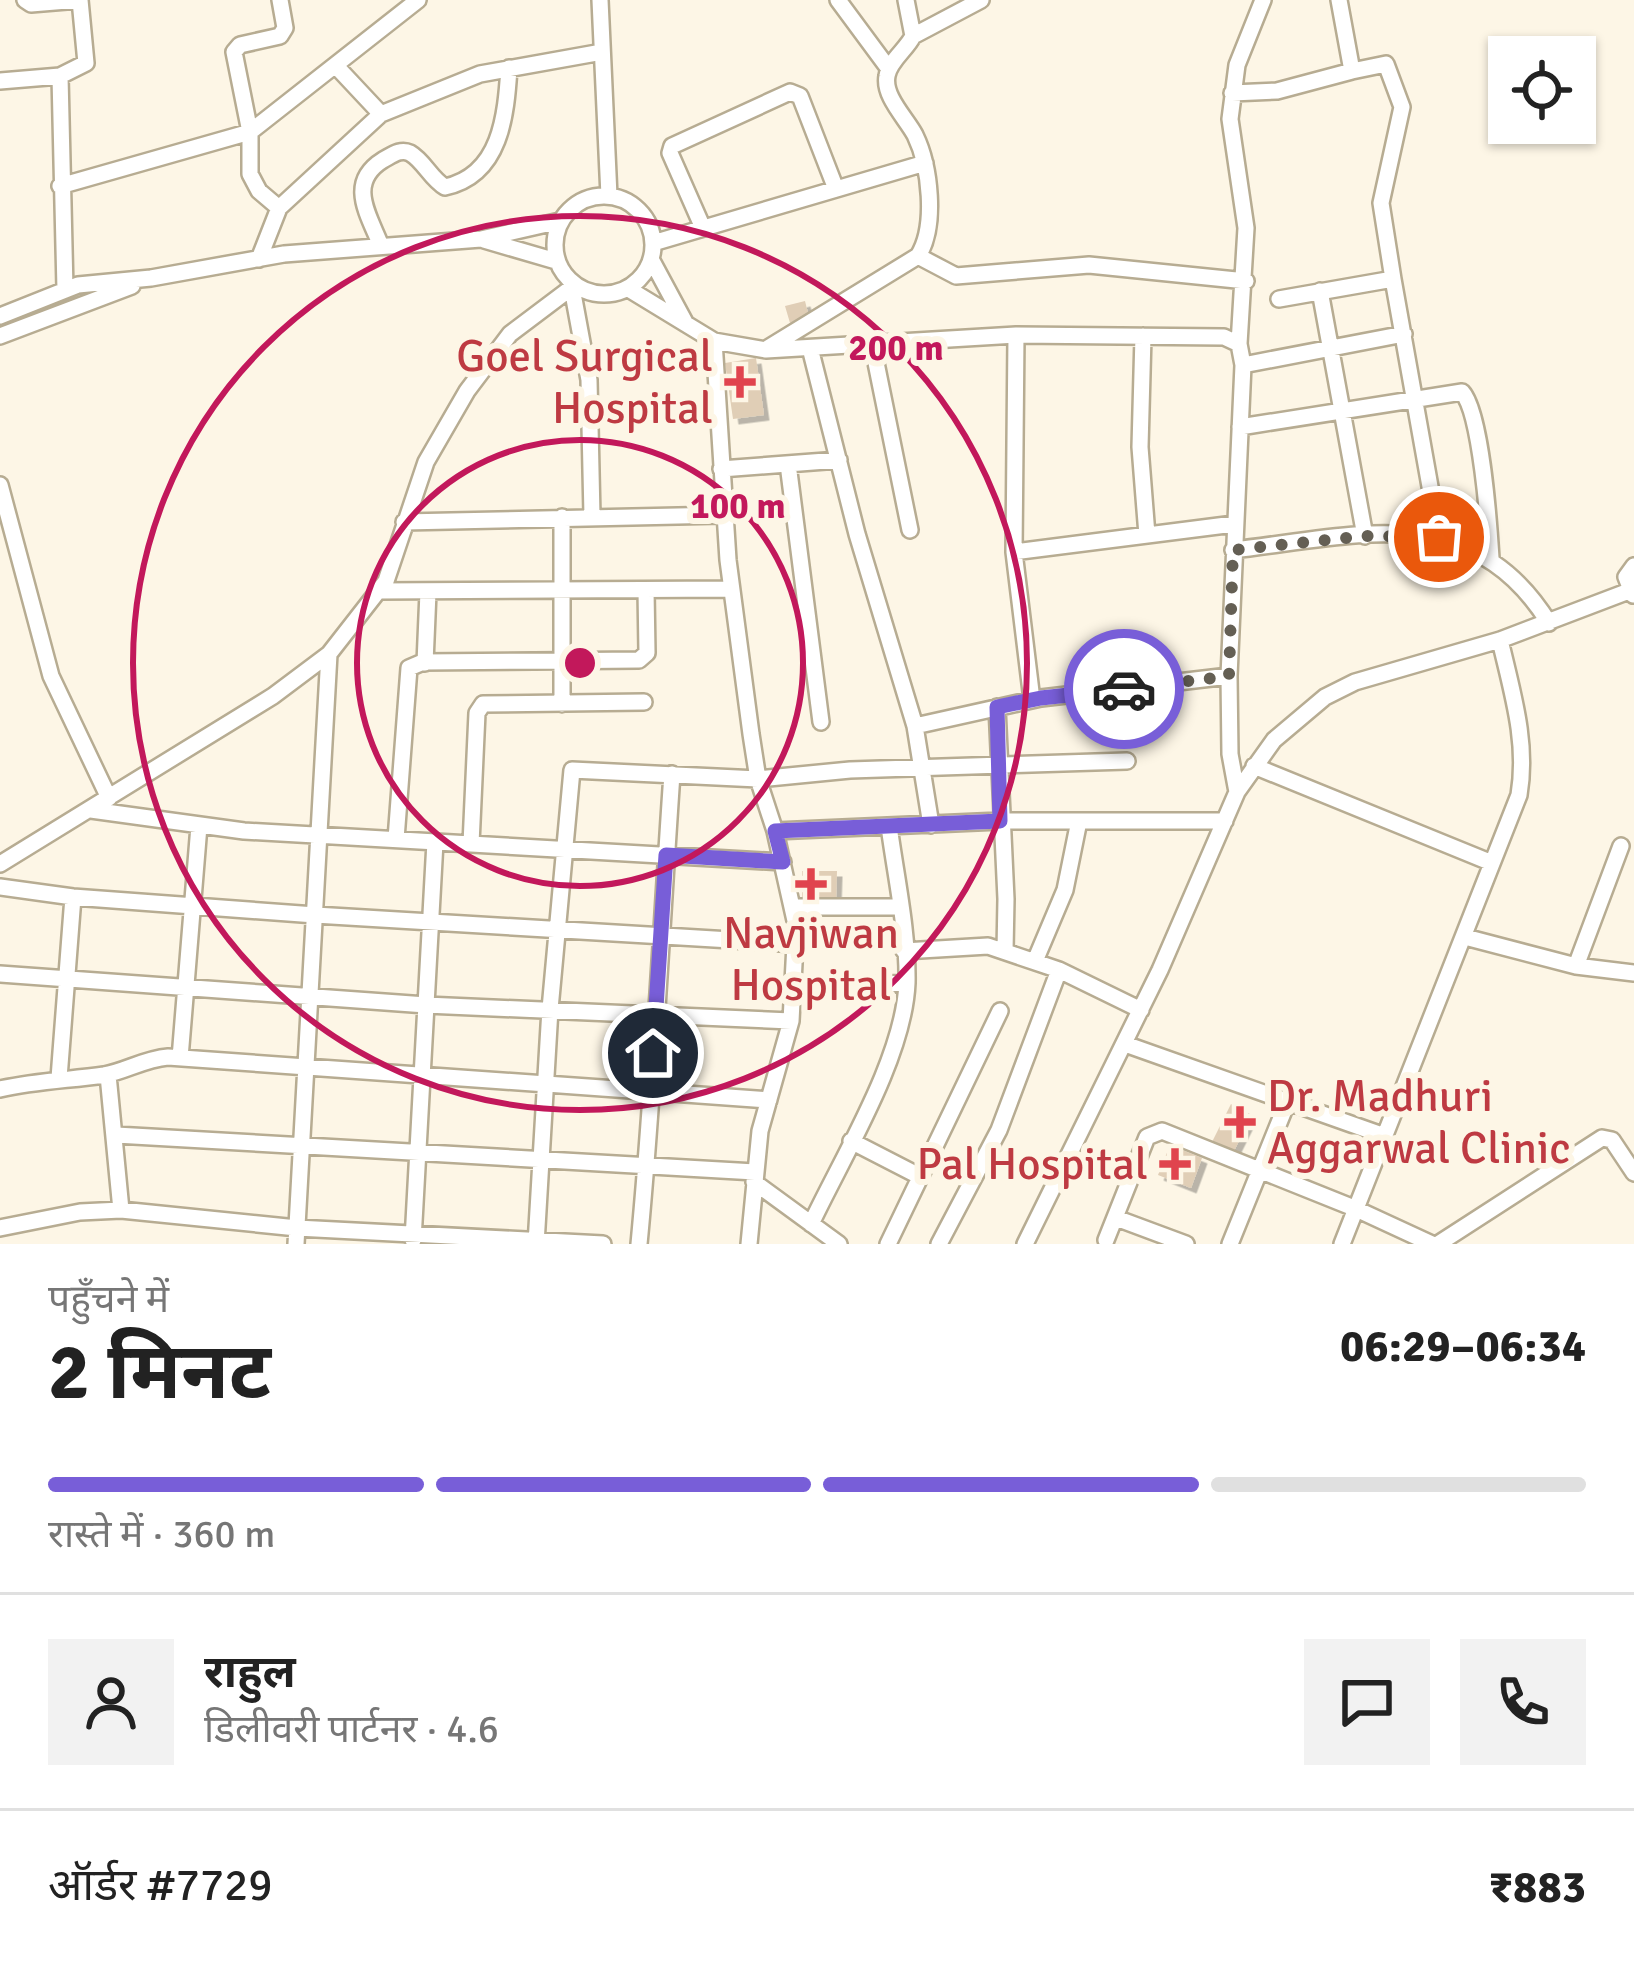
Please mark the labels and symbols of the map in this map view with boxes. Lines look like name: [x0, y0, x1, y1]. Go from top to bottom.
text: 200 m: [848, 326, 944, 371]
place label: Goel Surgical Hospital: [456, 329, 713, 436]
marker: Goel Surgical Hospital: [724, 366, 756, 398]
text: 100 m: [690, 484, 786, 529]
pin: [1388, 486, 1490, 588]
courier: [1064, 629, 1184, 749]
centre of rings: [559, 642, 601, 684]
marker: Navjiwan Hospital: [795, 868, 827, 900]
place label: Navjiwan Hospital: [723, 906, 899, 1013]
pin: [602, 1002, 704, 1104]
place label: Dr. Madhuri Aggarwal Clinic: [1267, 1069, 1570, 1176]
marker: Dr. Madhuri Aggarwal Clinic: [1224, 1106, 1256, 1138]
place label: Pal Hospital: [917, 1137, 1148, 1192]
marker: Pal Hospital: [1159, 1148, 1191, 1180]

